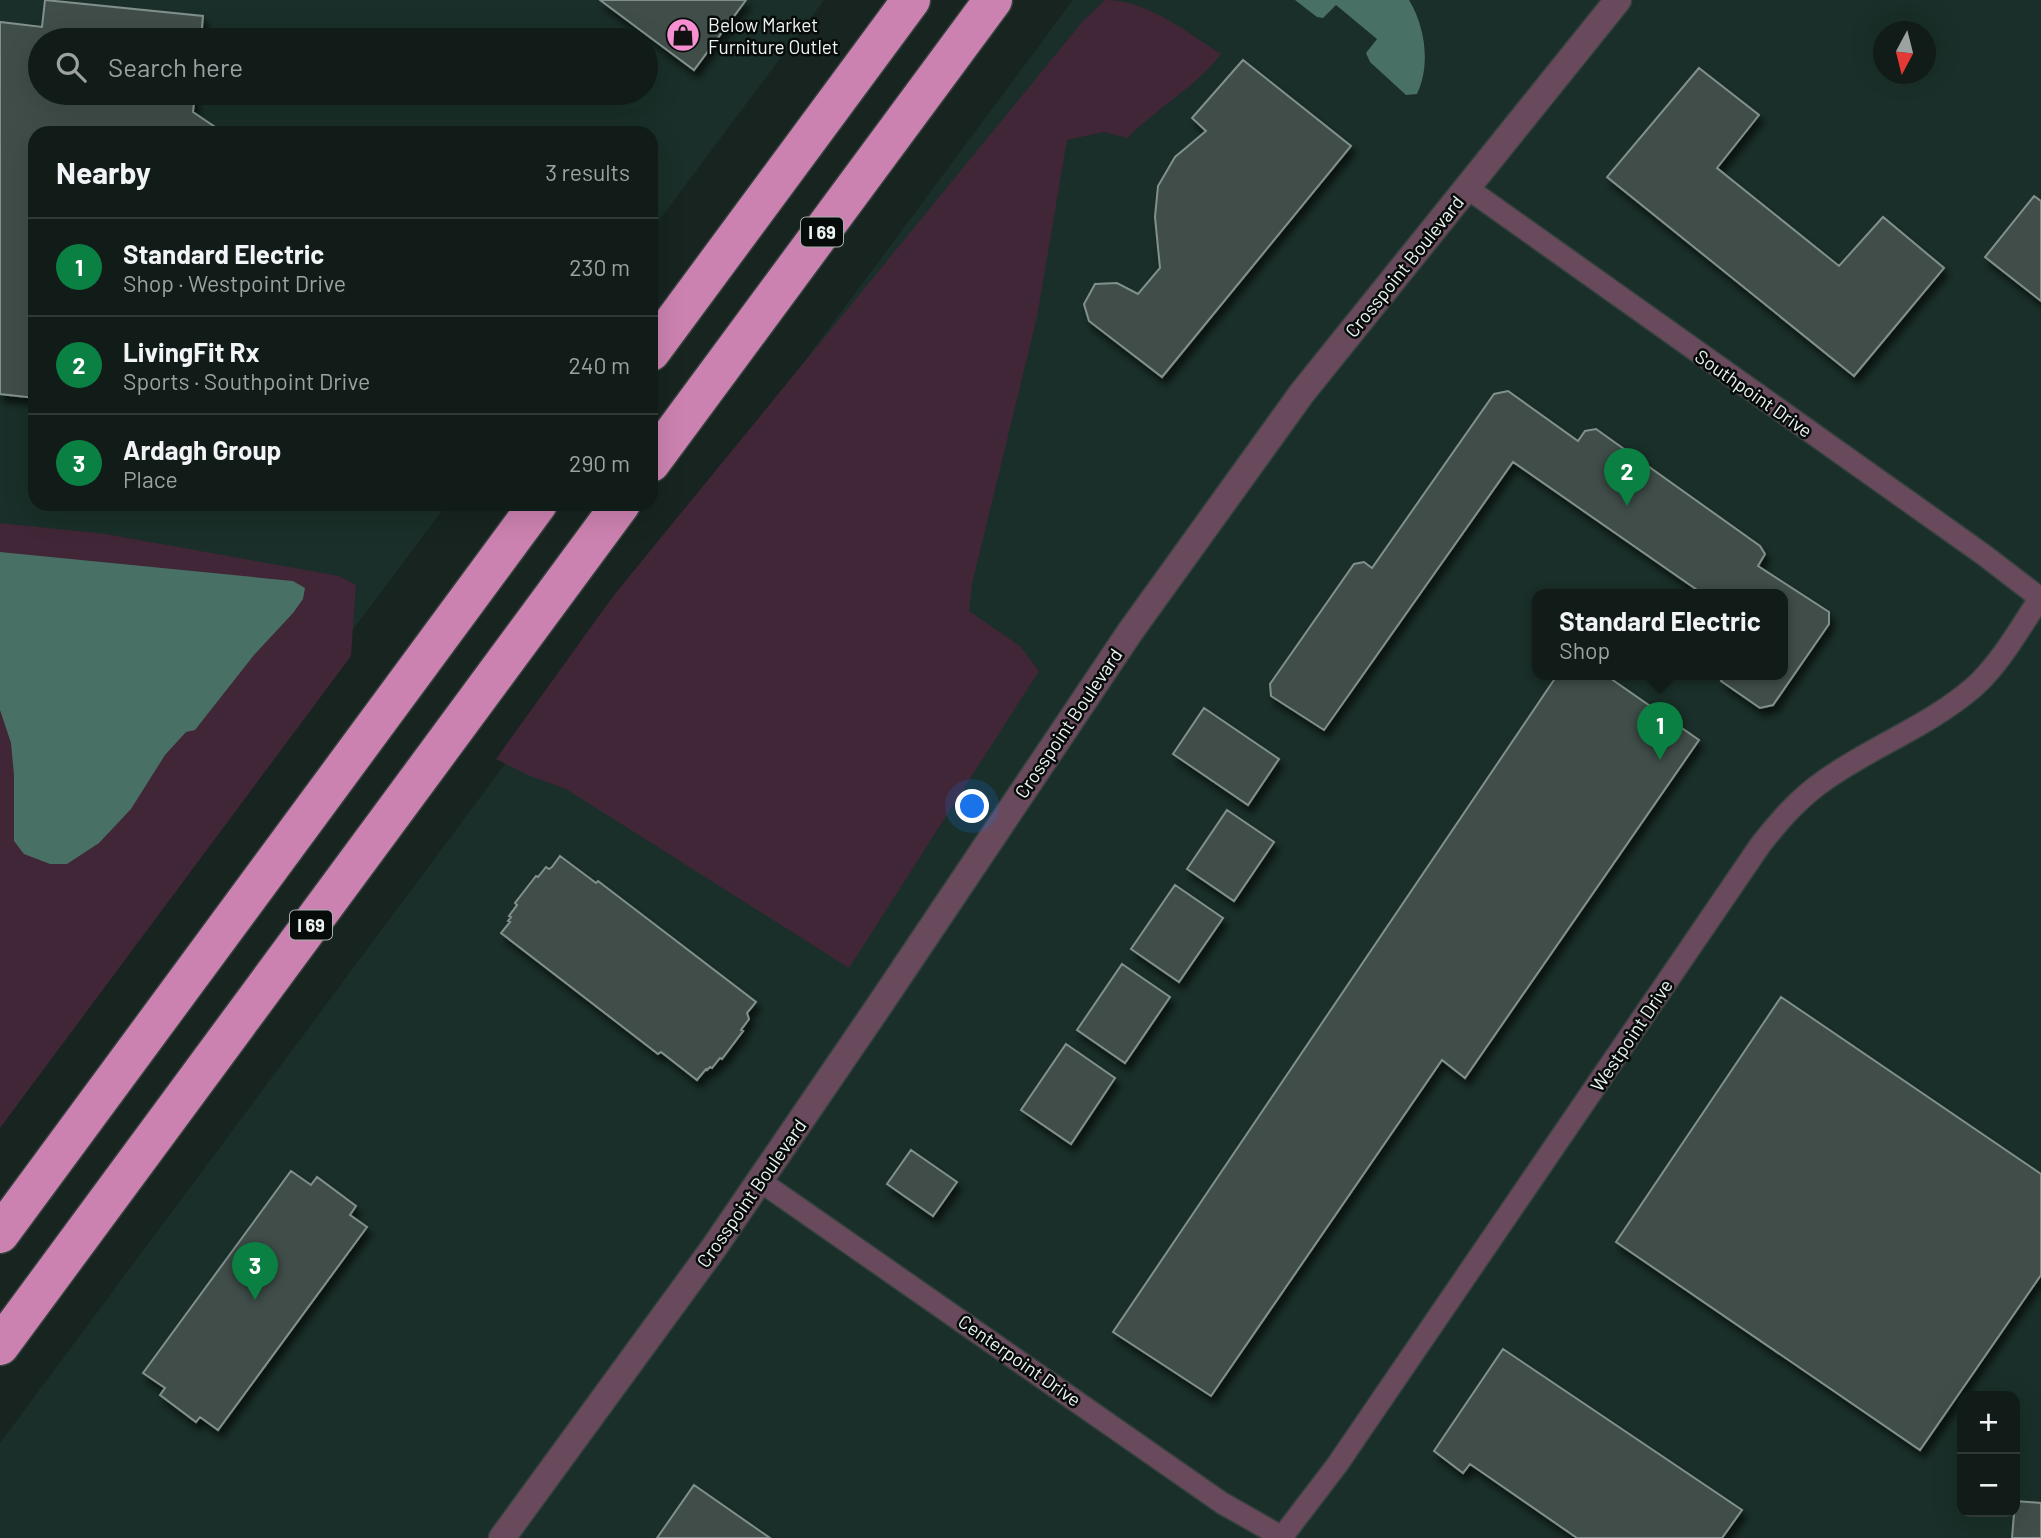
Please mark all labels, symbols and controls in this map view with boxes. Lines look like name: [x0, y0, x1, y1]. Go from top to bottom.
place label: Below Market Furniture Outlet: [708, 13, 839, 58]
shop icon: Below Market Furniture Outlet: [664, 16, 702, 54]
north arrow: [1873, 21, 1936, 84]
search box: [28, 28, 658, 105]
icon: search: [52, 48, 90, 86]
text: Search here: [108, 51, 243, 82]
text: Nearby: [56, 154, 151, 190]
text: 3 results: [545, 158, 630, 186]
street label: Crosspoint Boulevard: [1340, 191, 1468, 341]
road number: I 69: [801, 218, 843, 246]
text: Standard Electric: [123, 238, 324, 269]
text: 1: [75, 253, 83, 281]
text: 230 m: [569, 253, 630, 281]
text: Shop · Westpoint Drive: [123, 269, 346, 297]
text: LivingFit Rx: [123, 336, 260, 367]
street label: Southpoint Drive: [1691, 344, 1817, 442]
text: 2: [73, 351, 85, 379]
text: 240 m: [568, 351, 630, 379]
text: Sports · Southpoint Drive: [123, 367, 370, 395]
text: Ardagh Group: [123, 434, 281, 465]
pin: 2: [1604, 448, 1650, 506]
text: 3: [73, 449, 85, 477]
text: 290 m: [569, 449, 630, 477]
text: Place: [123, 465, 178, 493]
popup: [1532, 589, 1788, 680]
text: Standard Electric: [1559, 605, 1761, 636]
text: Shop: [1559, 636, 1610, 664]
street label: Crosspoint Boulevard: [1009, 644, 1127, 802]
pin: 1: [1637, 702, 1683, 760]
your location: [955, 789, 989, 823]
road number: I 69: [290, 910, 332, 940]
street label: Westpoint Drive: [1585, 974, 1677, 1096]
street label: Crosspoint Boulevard: [691, 1114, 811, 1272]
pin: 3: [232, 1242, 278, 1300]
street label: Centerpoint Drive: [954, 1309, 1086, 1411]
map controls: [1957, 1391, 2020, 1517]
button: +: [1957, 1391, 2020, 1454]
button: −: [1957, 1454, 2020, 1517]

